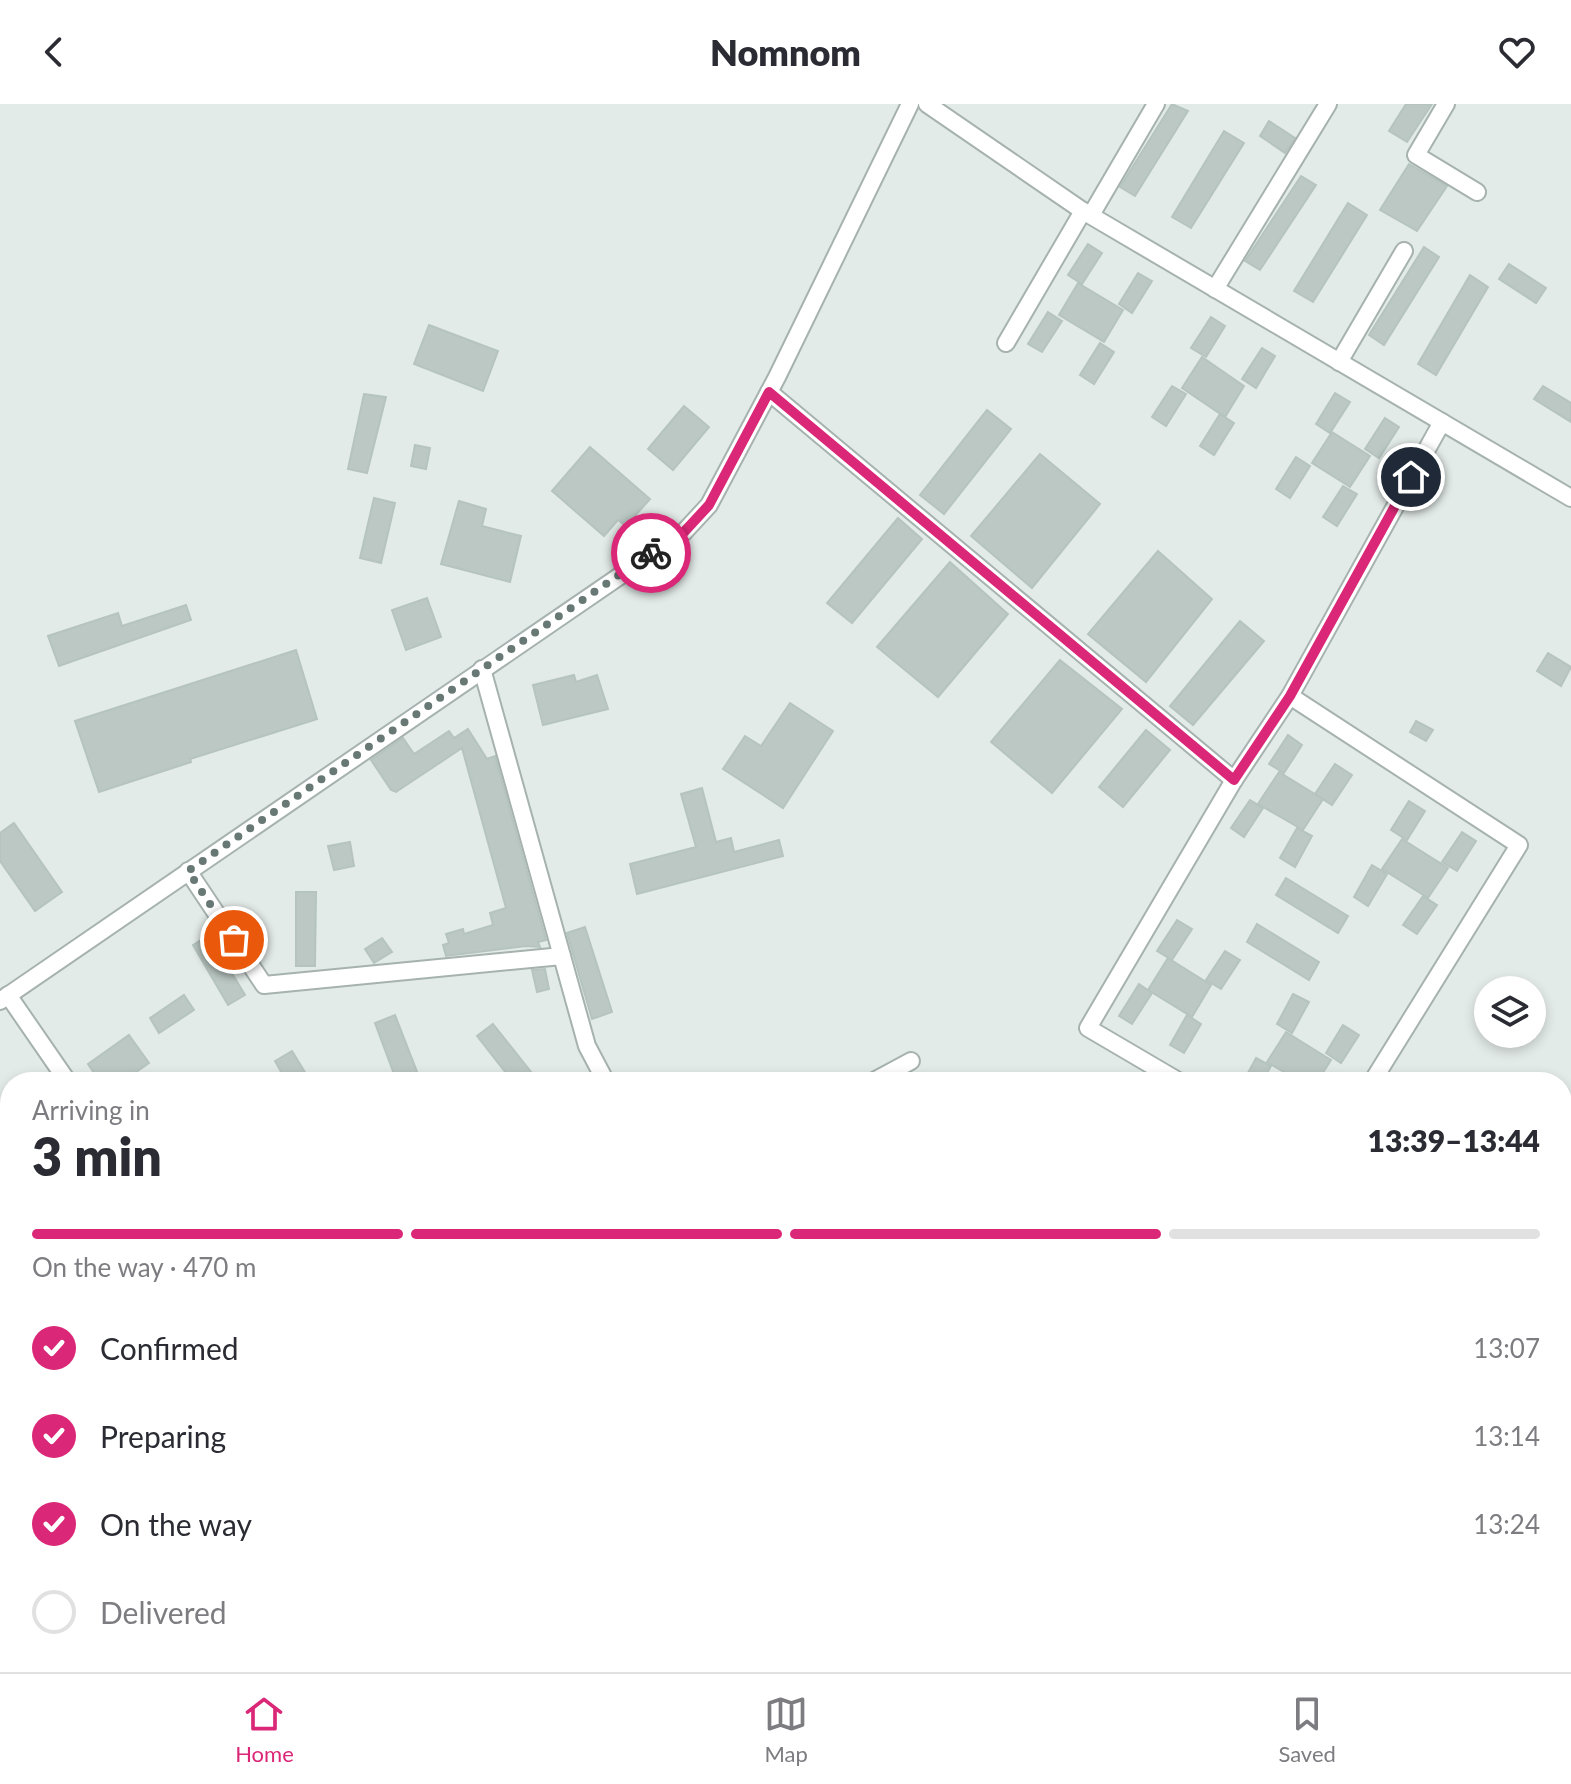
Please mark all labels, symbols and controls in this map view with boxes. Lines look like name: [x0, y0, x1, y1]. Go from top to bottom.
icon: back: [32, 30, 76, 74]
text: Nomnom: [710, 30, 861, 74]
icon: heart: [1495, 30, 1539, 74]
pin: [1377, 443, 1445, 511]
icon: home: [1389, 455, 1433, 499]
courier: [611, 513, 691, 593]
icon: bike: [629, 531, 673, 575]
pin: [200, 906, 268, 974]
icon: bag: [212, 918, 256, 962]
map controls: [1474, 976, 1546, 1048]
button: layers: [1474, 976, 1546, 1048]
text: Arriving in: [32, 1094, 150, 1126]
text: 13:39–13:44: [1367, 1122, 1540, 1158]
text: 3 min: [32, 1125, 162, 1187]
text: On the way · 470 m: [32, 1251, 256, 1283]
icon: check: [32, 1326, 76, 1370]
text: Confirmed: [100, 1330, 239, 1366]
text: 13:07: [1473, 1332, 1540, 1364]
icon: check: [32, 1414, 76, 1458]
text: Preparing: [100, 1418, 226, 1454]
text: 13:14: [1473, 1420, 1540, 1452]
icon: check: [32, 1502, 76, 1546]
text: On the way: [100, 1506, 252, 1542]
text: 13:24: [1473, 1508, 1540, 1540]
text: Delivered: [100, 1594, 227, 1630]
tab: Home: [235, 1692, 294, 1767]
tab: Map: [764, 1692, 808, 1767]
tab: Saved: [1278, 1692, 1336, 1767]

